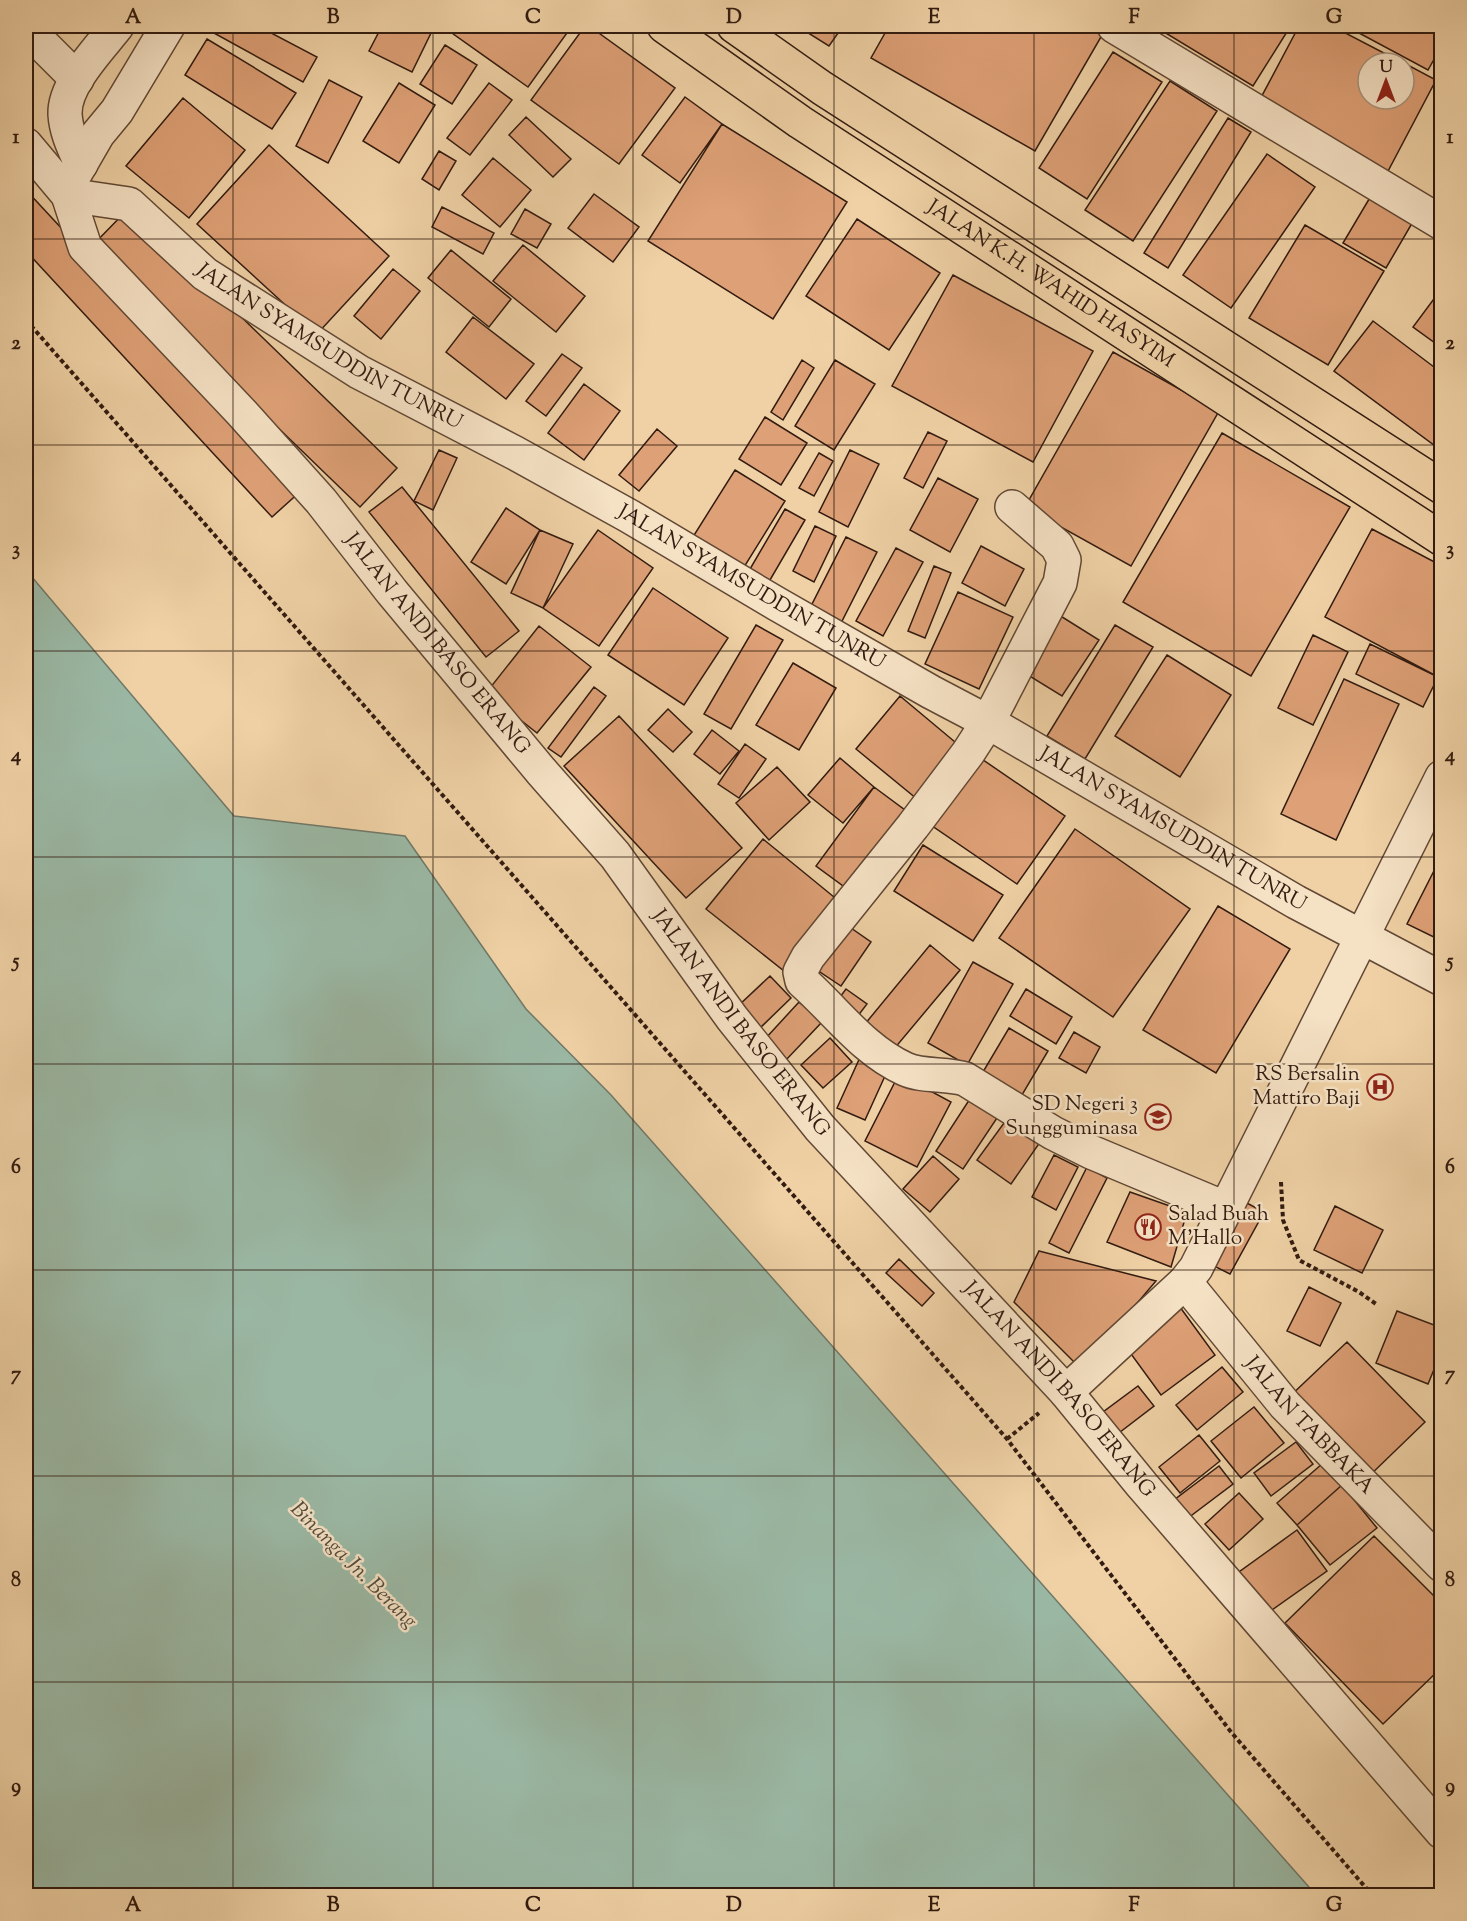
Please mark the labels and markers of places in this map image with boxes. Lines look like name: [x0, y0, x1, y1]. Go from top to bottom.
place label: RS Bersalin Mattiro Baji: [1253, 1060, 1360, 1114]
hospital icon: RS Bersalin Mattiro Baji: [1365, 1072, 1395, 1102]
place label: SD Negeri 3 Sungguminasa: [1005, 1090, 1138, 1144]
school or university icon: SD Negeri 3 Sungguminasa: [1143, 1102, 1173, 1132]
place label: Salad Buah M'Hallo: [1168, 1200, 1269, 1254]
restaurant icon: Salad Buah M'Hallo: [1133, 1212, 1163, 1242]

